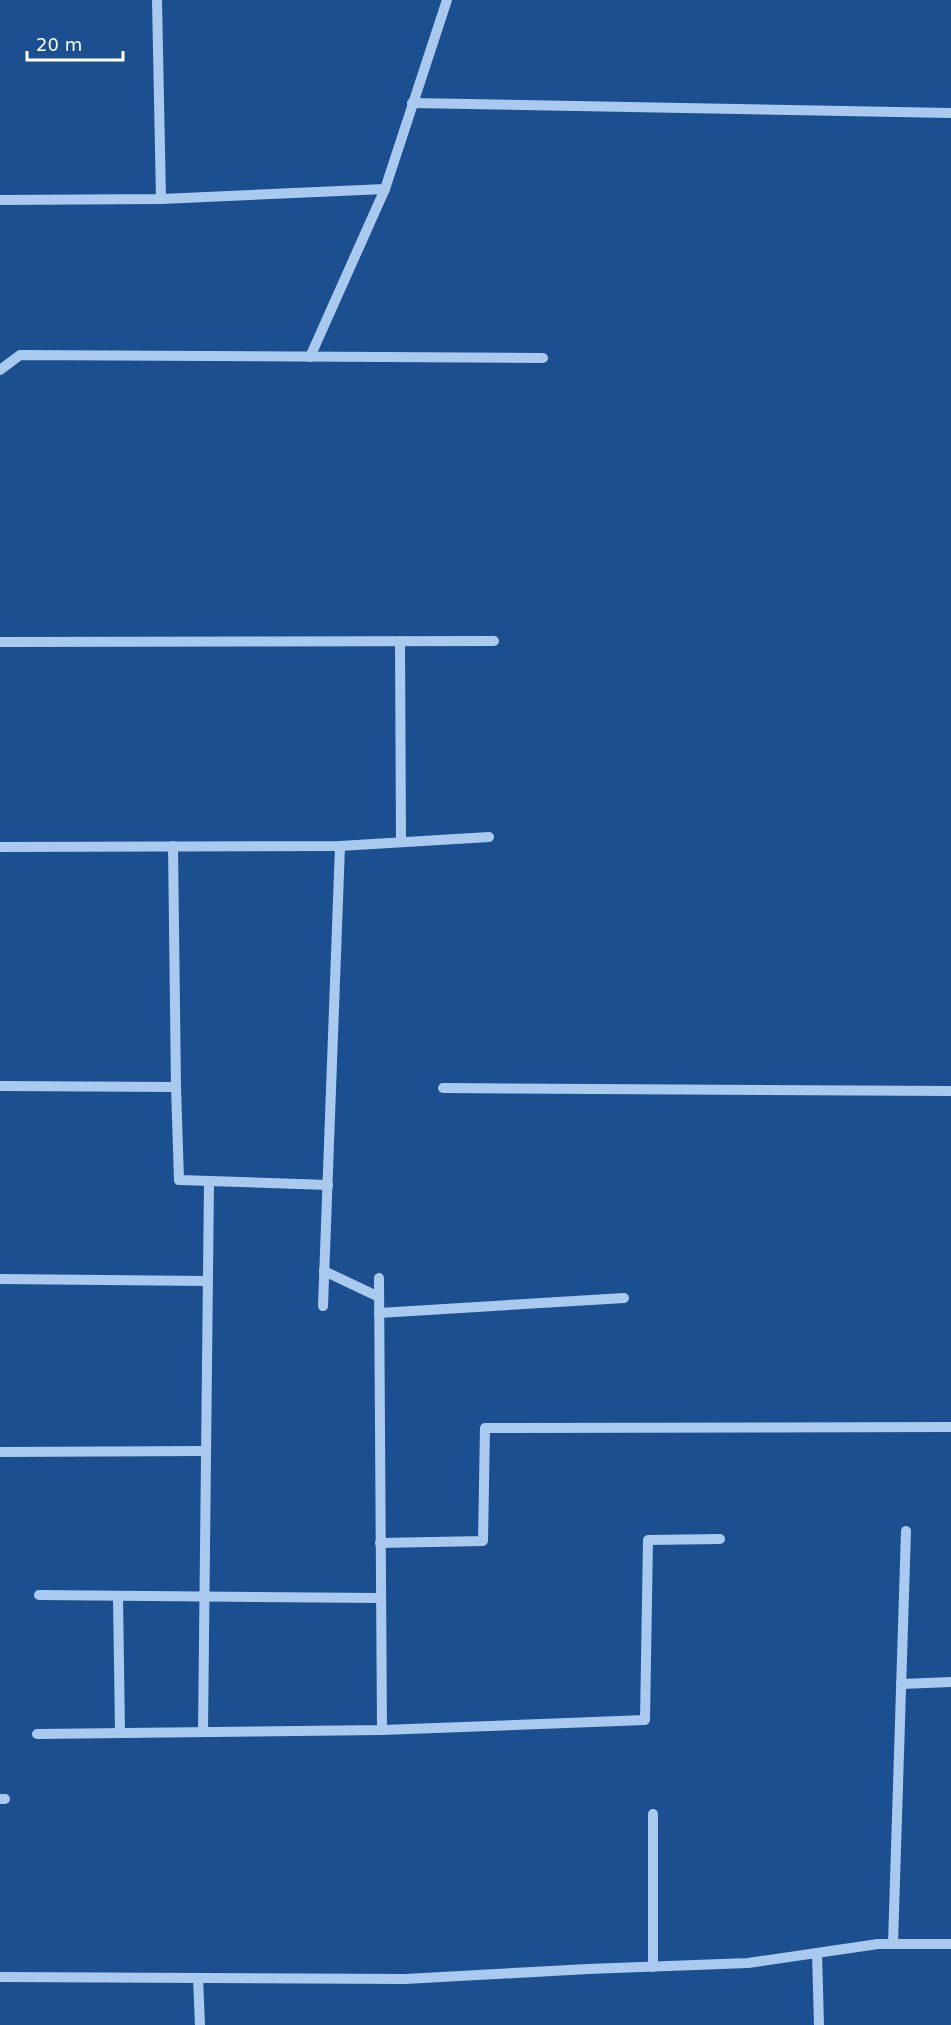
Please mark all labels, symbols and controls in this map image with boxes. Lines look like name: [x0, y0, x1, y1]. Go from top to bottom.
scale bar: [27, 24, 123, 62]
text: 20 m: [36, 34, 82, 55]

